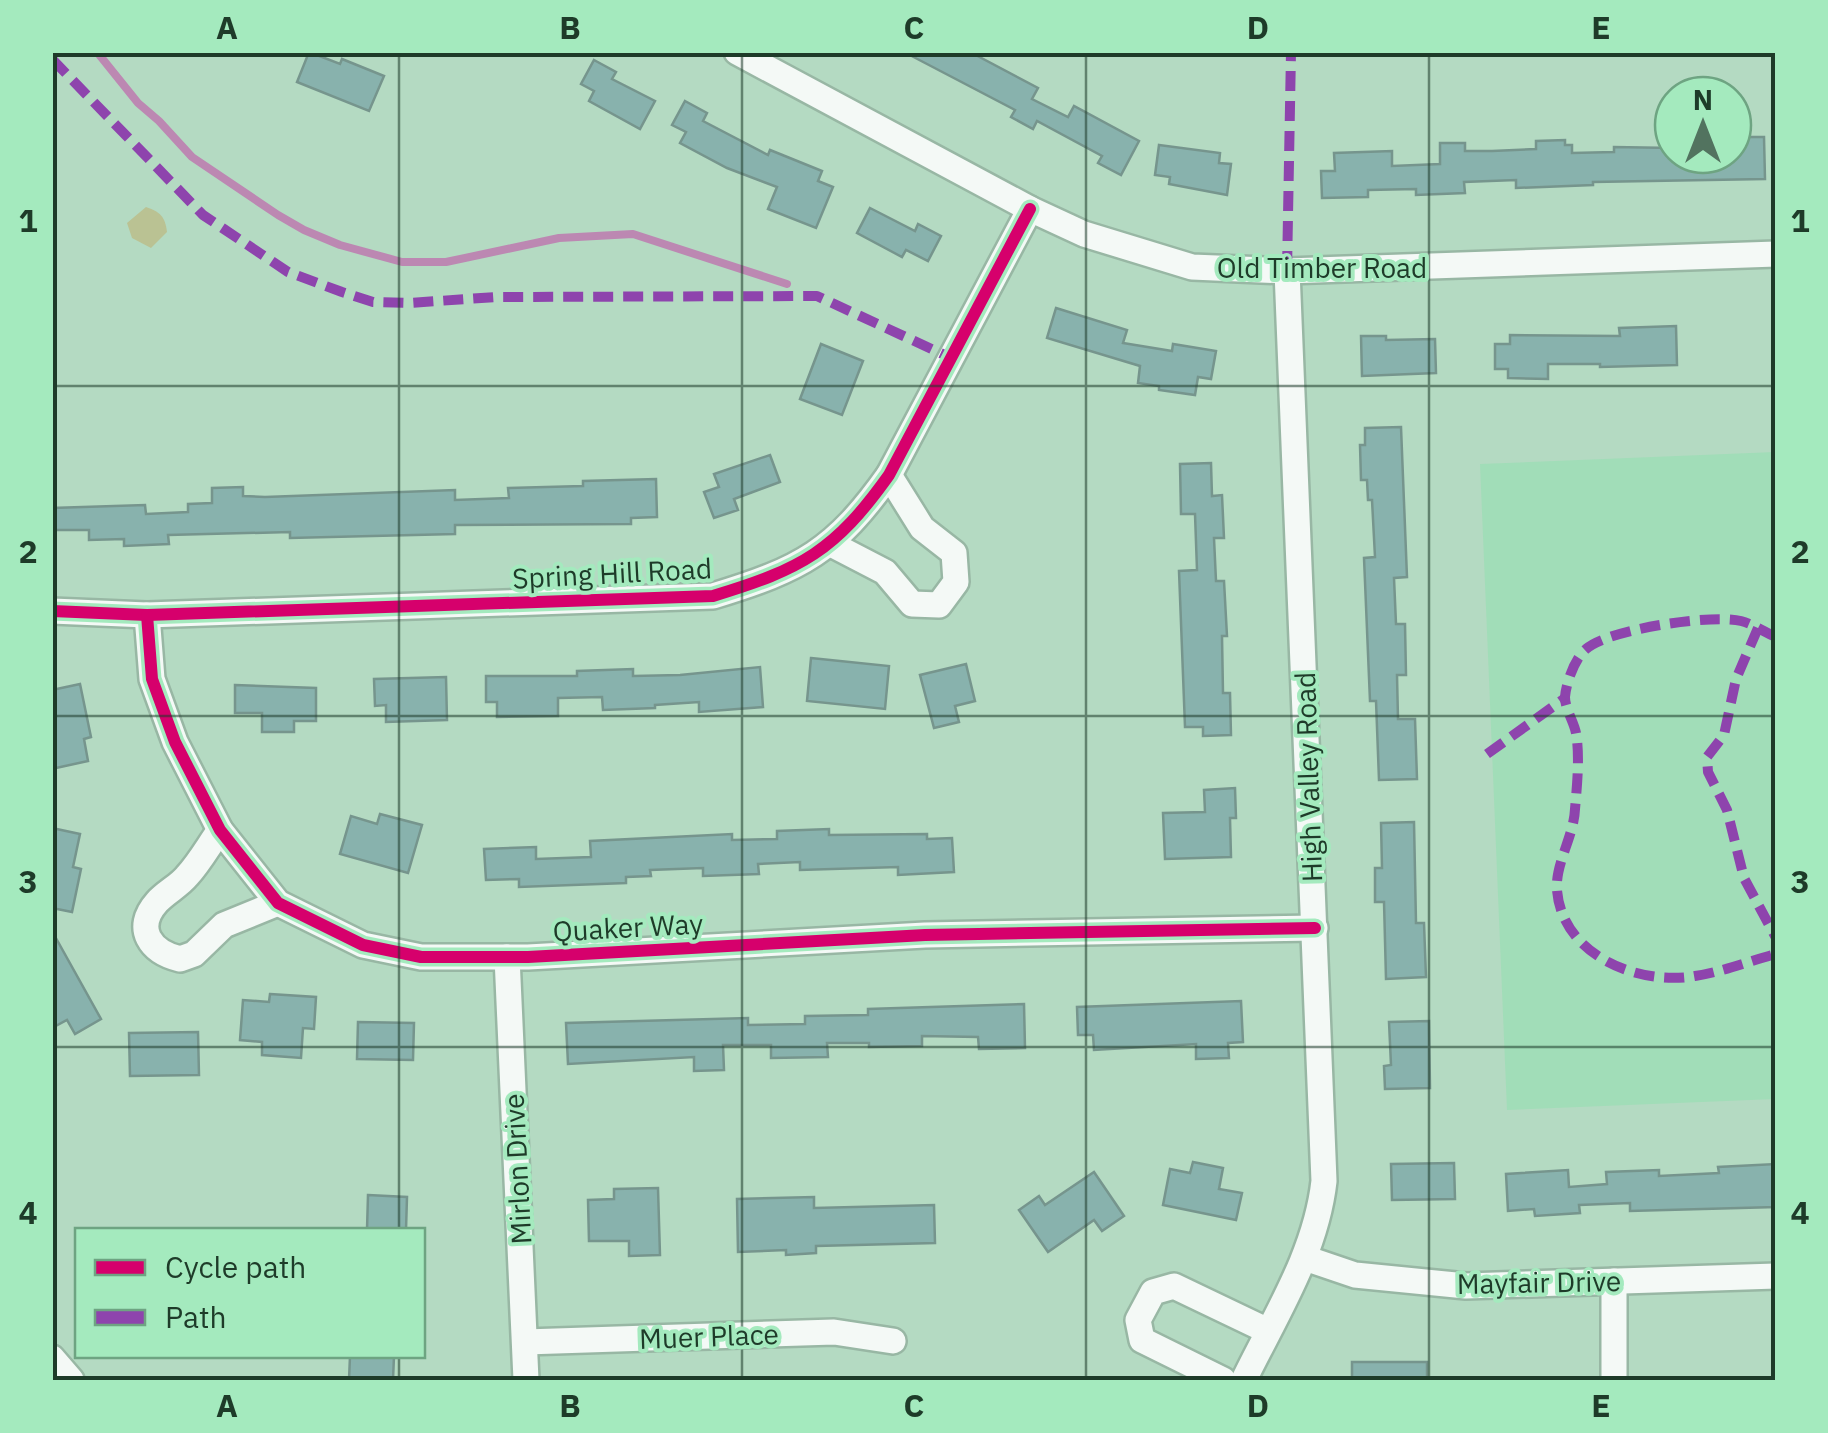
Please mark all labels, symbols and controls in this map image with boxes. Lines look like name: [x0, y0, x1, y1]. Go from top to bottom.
text: A: [216, 6, 238, 48]
text: B: [559, 6, 581, 48]
text: C: [904, 6, 924, 48]
text: D: [1247, 6, 1269, 48]
text: E: [1591, 6, 1611, 48]
north arrow: [1653, 75, 1753, 175]
text: N: [1693, 81, 1713, 118]
text: 1: [18, 199, 38, 241]
text: 1: [1790, 199, 1810, 241]
street label: Old Timber Road: [1217, 249, 1427, 286]
text: 2: [18, 530, 38, 572]
text: 2: [1790, 530, 1810, 572]
street label: Spring Hill Road: [511, 549, 713, 597]
street label: High Valley Road: [1286, 671, 1330, 883]
text: 3: [18, 860, 38, 902]
text: 3: [1790, 860, 1810, 902]
street label: Quaker Way: [552, 905, 704, 949]
street label: Mirlon Drive: [495, 1093, 539, 1245]
text: 4: [18, 1191, 38, 1233]
text: 4: [1790, 1191, 1810, 1233]
legend: [75, 1228, 425, 1358]
text: Cycle path: [165, 1247, 306, 1286]
street label: Mayfair Drive: [1456, 1262, 1622, 1302]
text: Path: [165, 1297, 226, 1336]
street label: Muer Place: [639, 1315, 779, 1357]
text: A: [216, 1384, 238, 1426]
text: B: [559, 1384, 581, 1426]
text: C: [904, 1384, 924, 1426]
text: D: [1247, 1384, 1269, 1426]
text: E: [1591, 1384, 1611, 1426]

